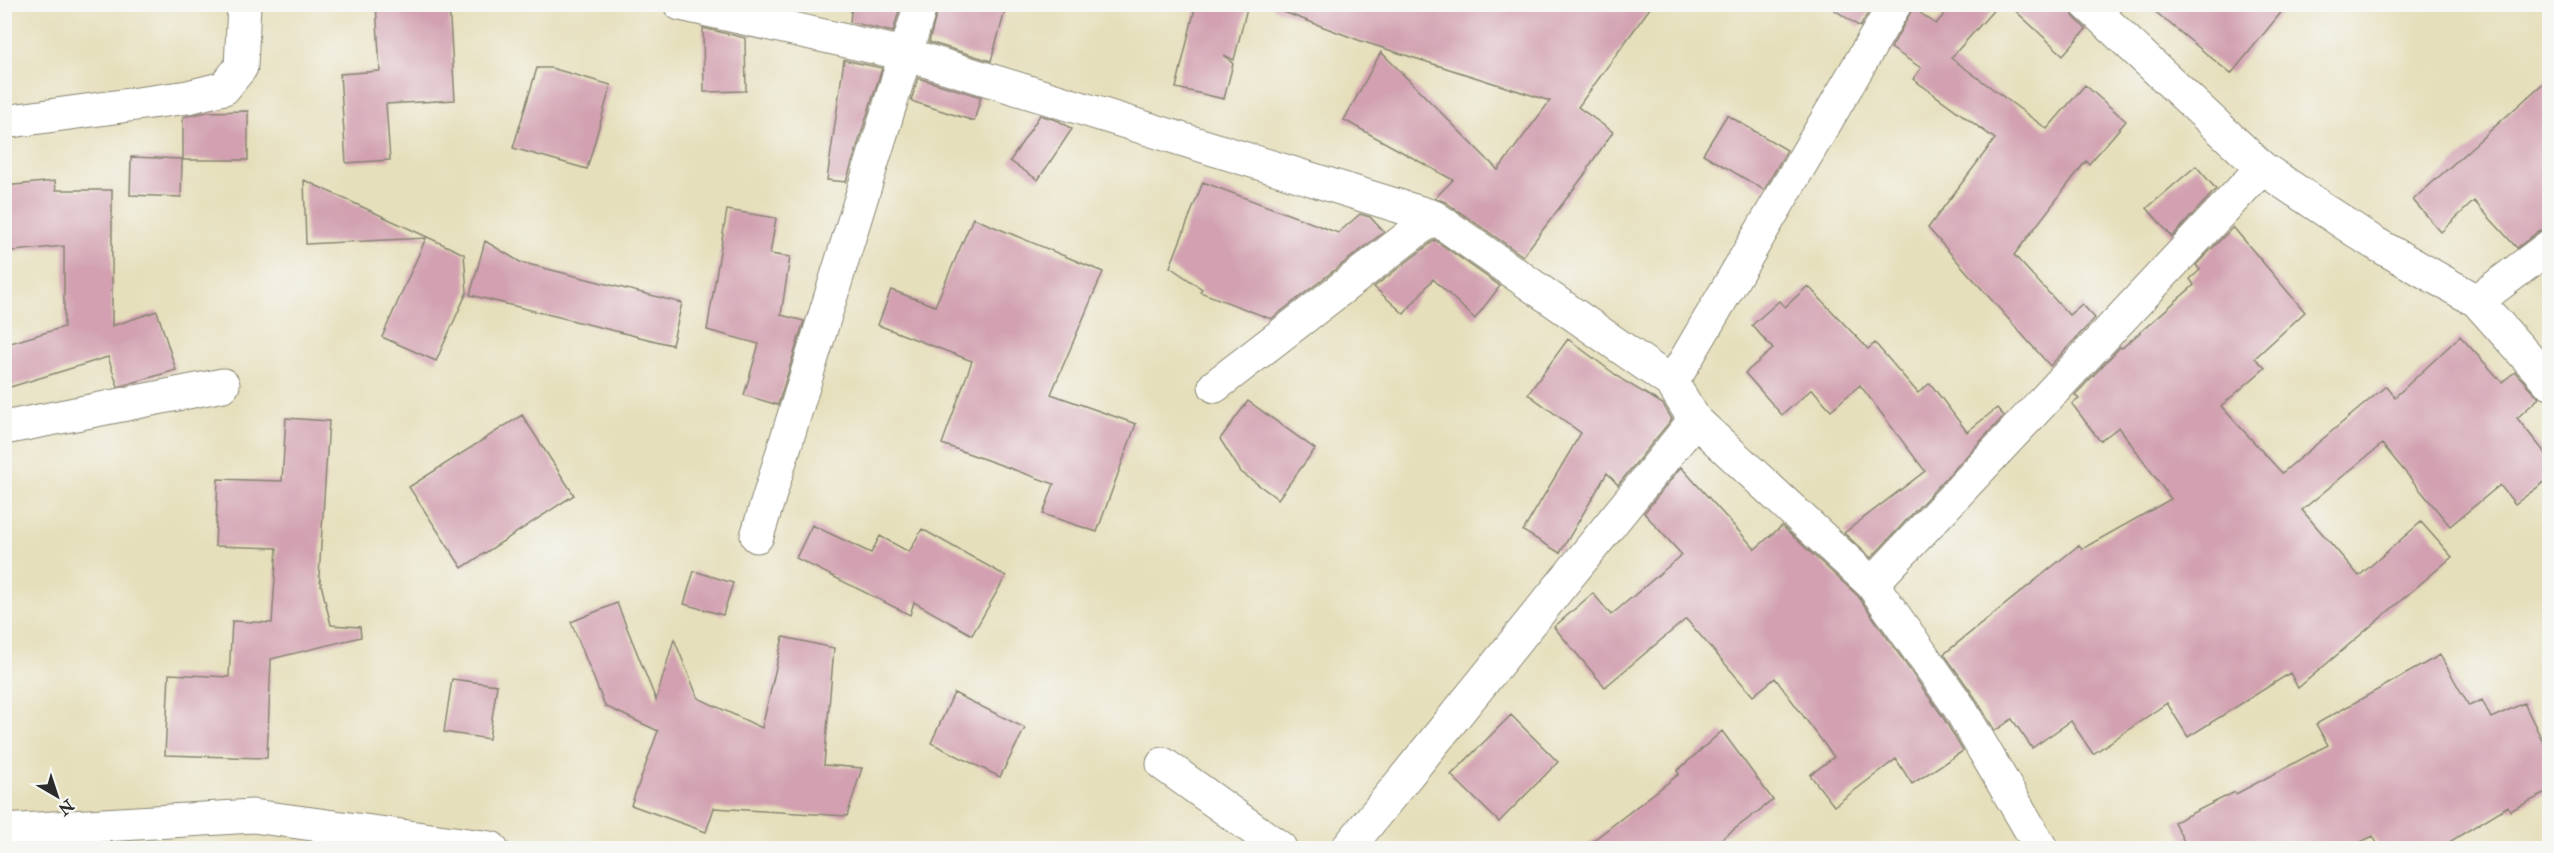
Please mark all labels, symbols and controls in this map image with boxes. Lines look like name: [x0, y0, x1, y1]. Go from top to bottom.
north arrow: [27, 766, 87, 826]
text: N: [53, 794, 78, 820]

